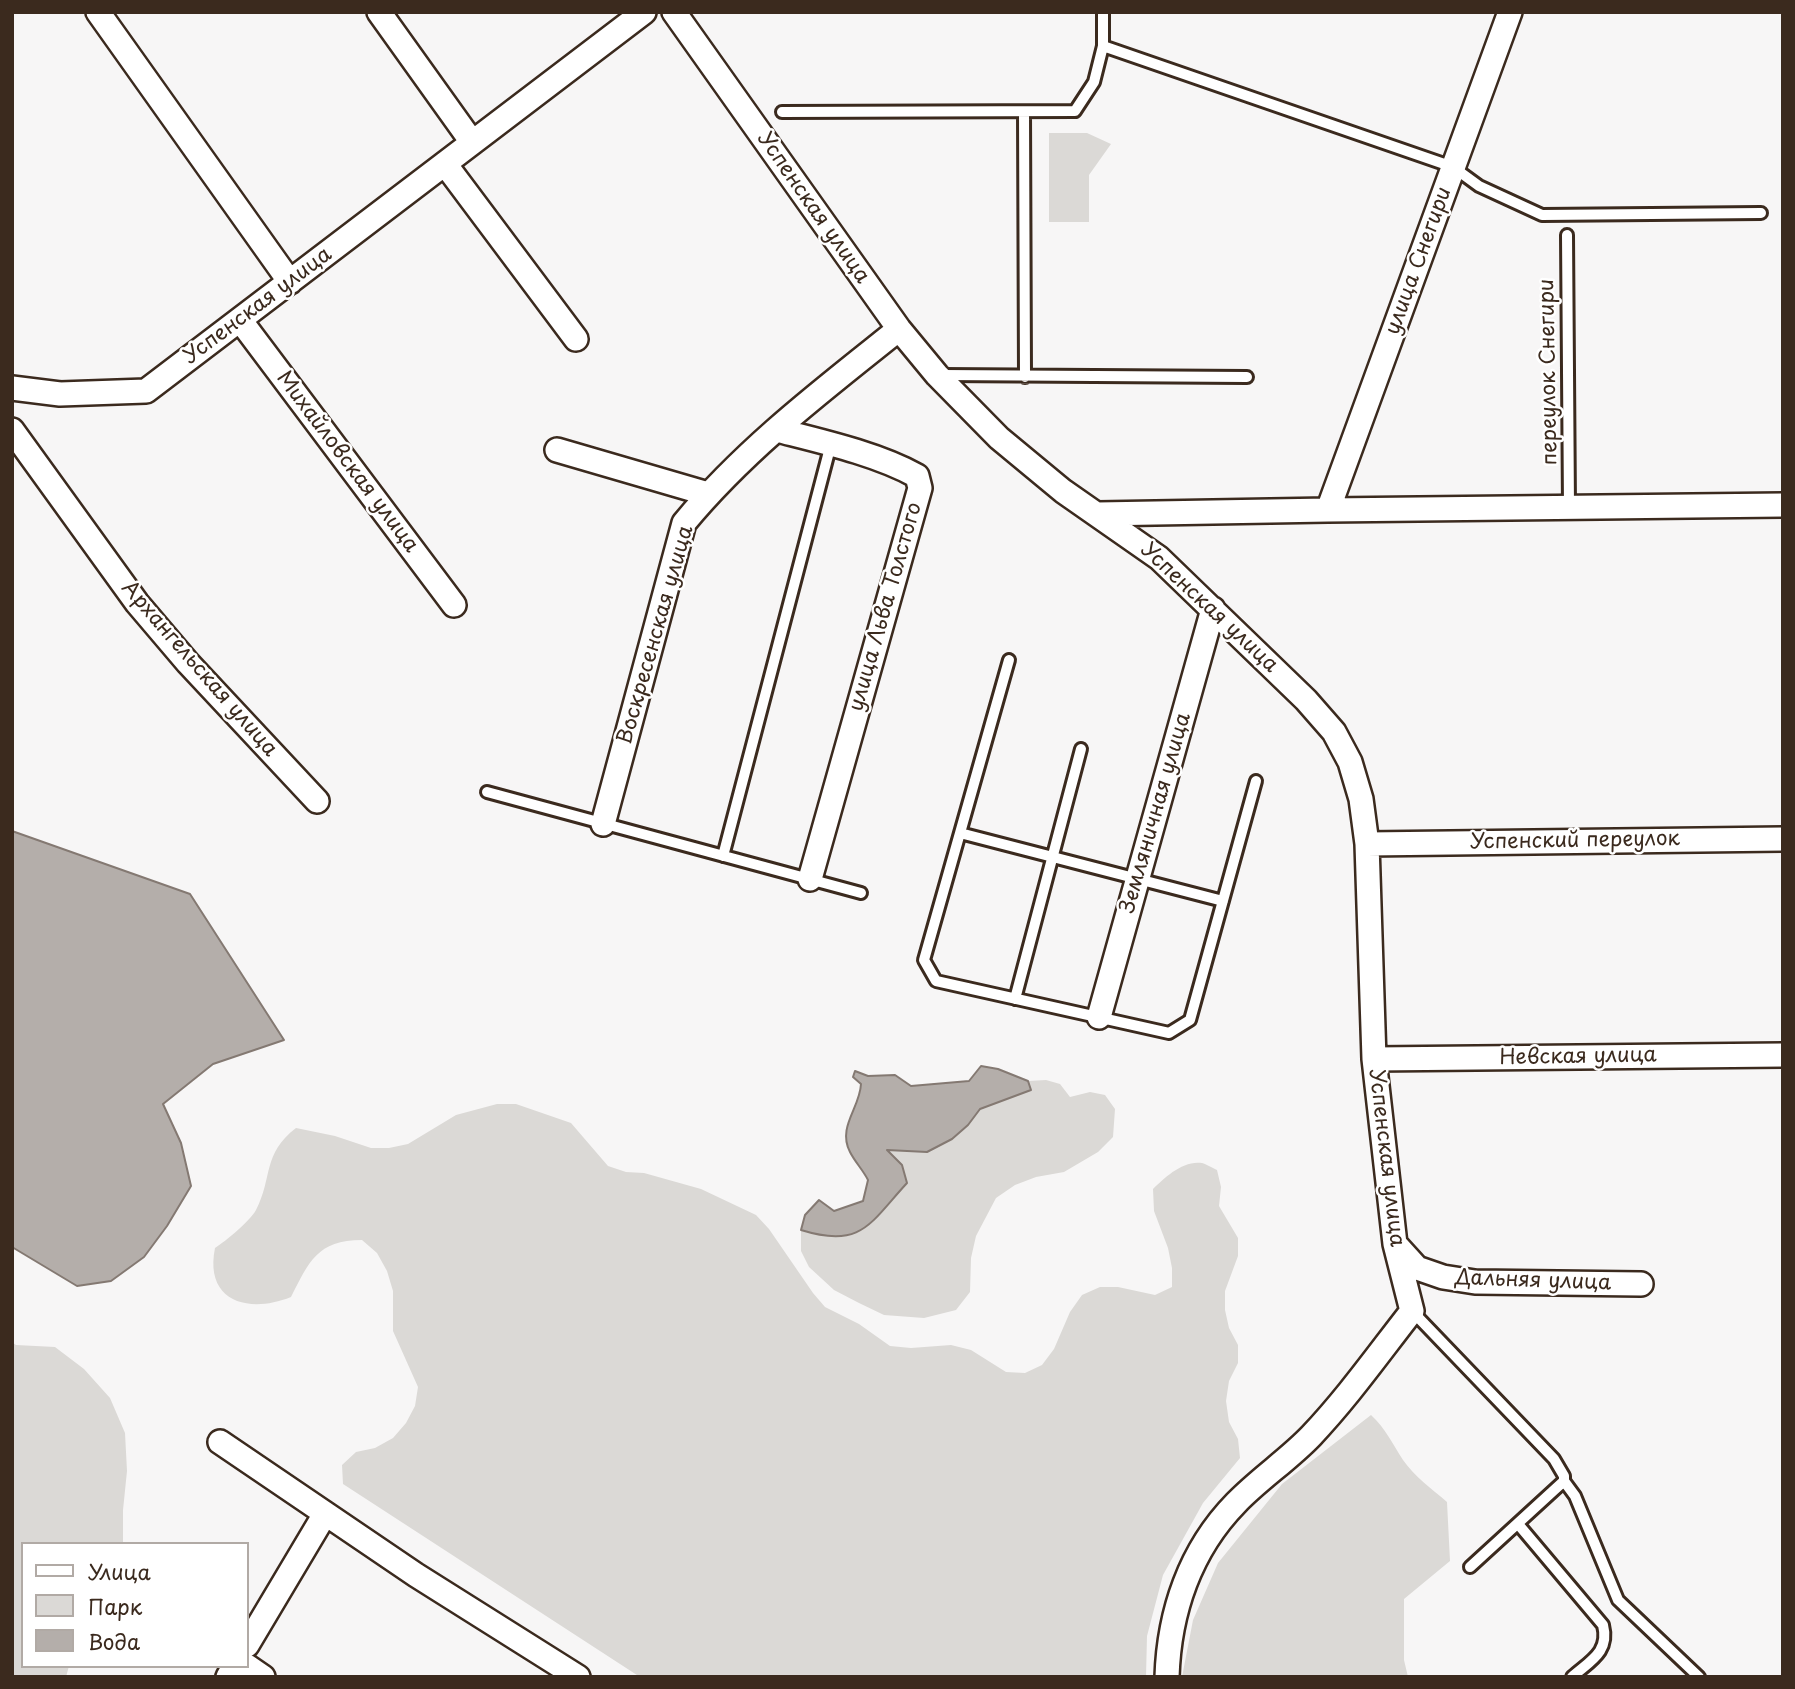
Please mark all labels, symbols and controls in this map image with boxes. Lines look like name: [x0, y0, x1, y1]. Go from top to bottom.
street label: Успенская улица: [751, 128, 875, 288]
street label: улица Снегири: [1381, 184, 1457, 338]
street label: Успенская улица: [179, 242, 337, 370]
street label: переулок Снегири: [1535, 279, 1563, 465]
street label: Михайловская улица: [271, 366, 423, 558]
street label: улица Льва Толстого: [844, 500, 928, 714]
street label: Воскресенская улица: [613, 523, 699, 747]
street label: Успенская улица: [1135, 538, 1283, 678]
street label: Архангельская улица: [116, 576, 282, 762]
street label: Земляничная улица: [1115, 710, 1197, 916]
street label: Успенский переулок: [1470, 827, 1680, 855]
street label: Невская улица: [1499, 1043, 1657, 1071]
street label: Успенская улица: [1363, 1068, 1409, 1248]
street label: Дальняя улица: [1454, 1266, 1612, 1296]
legend: [21, 1542, 248, 1668]
text: Улица: [88, 1555, 151, 1587]
text: Парк: [88, 1590, 142, 1622]
text: Вода: [88, 1625, 140, 1657]

